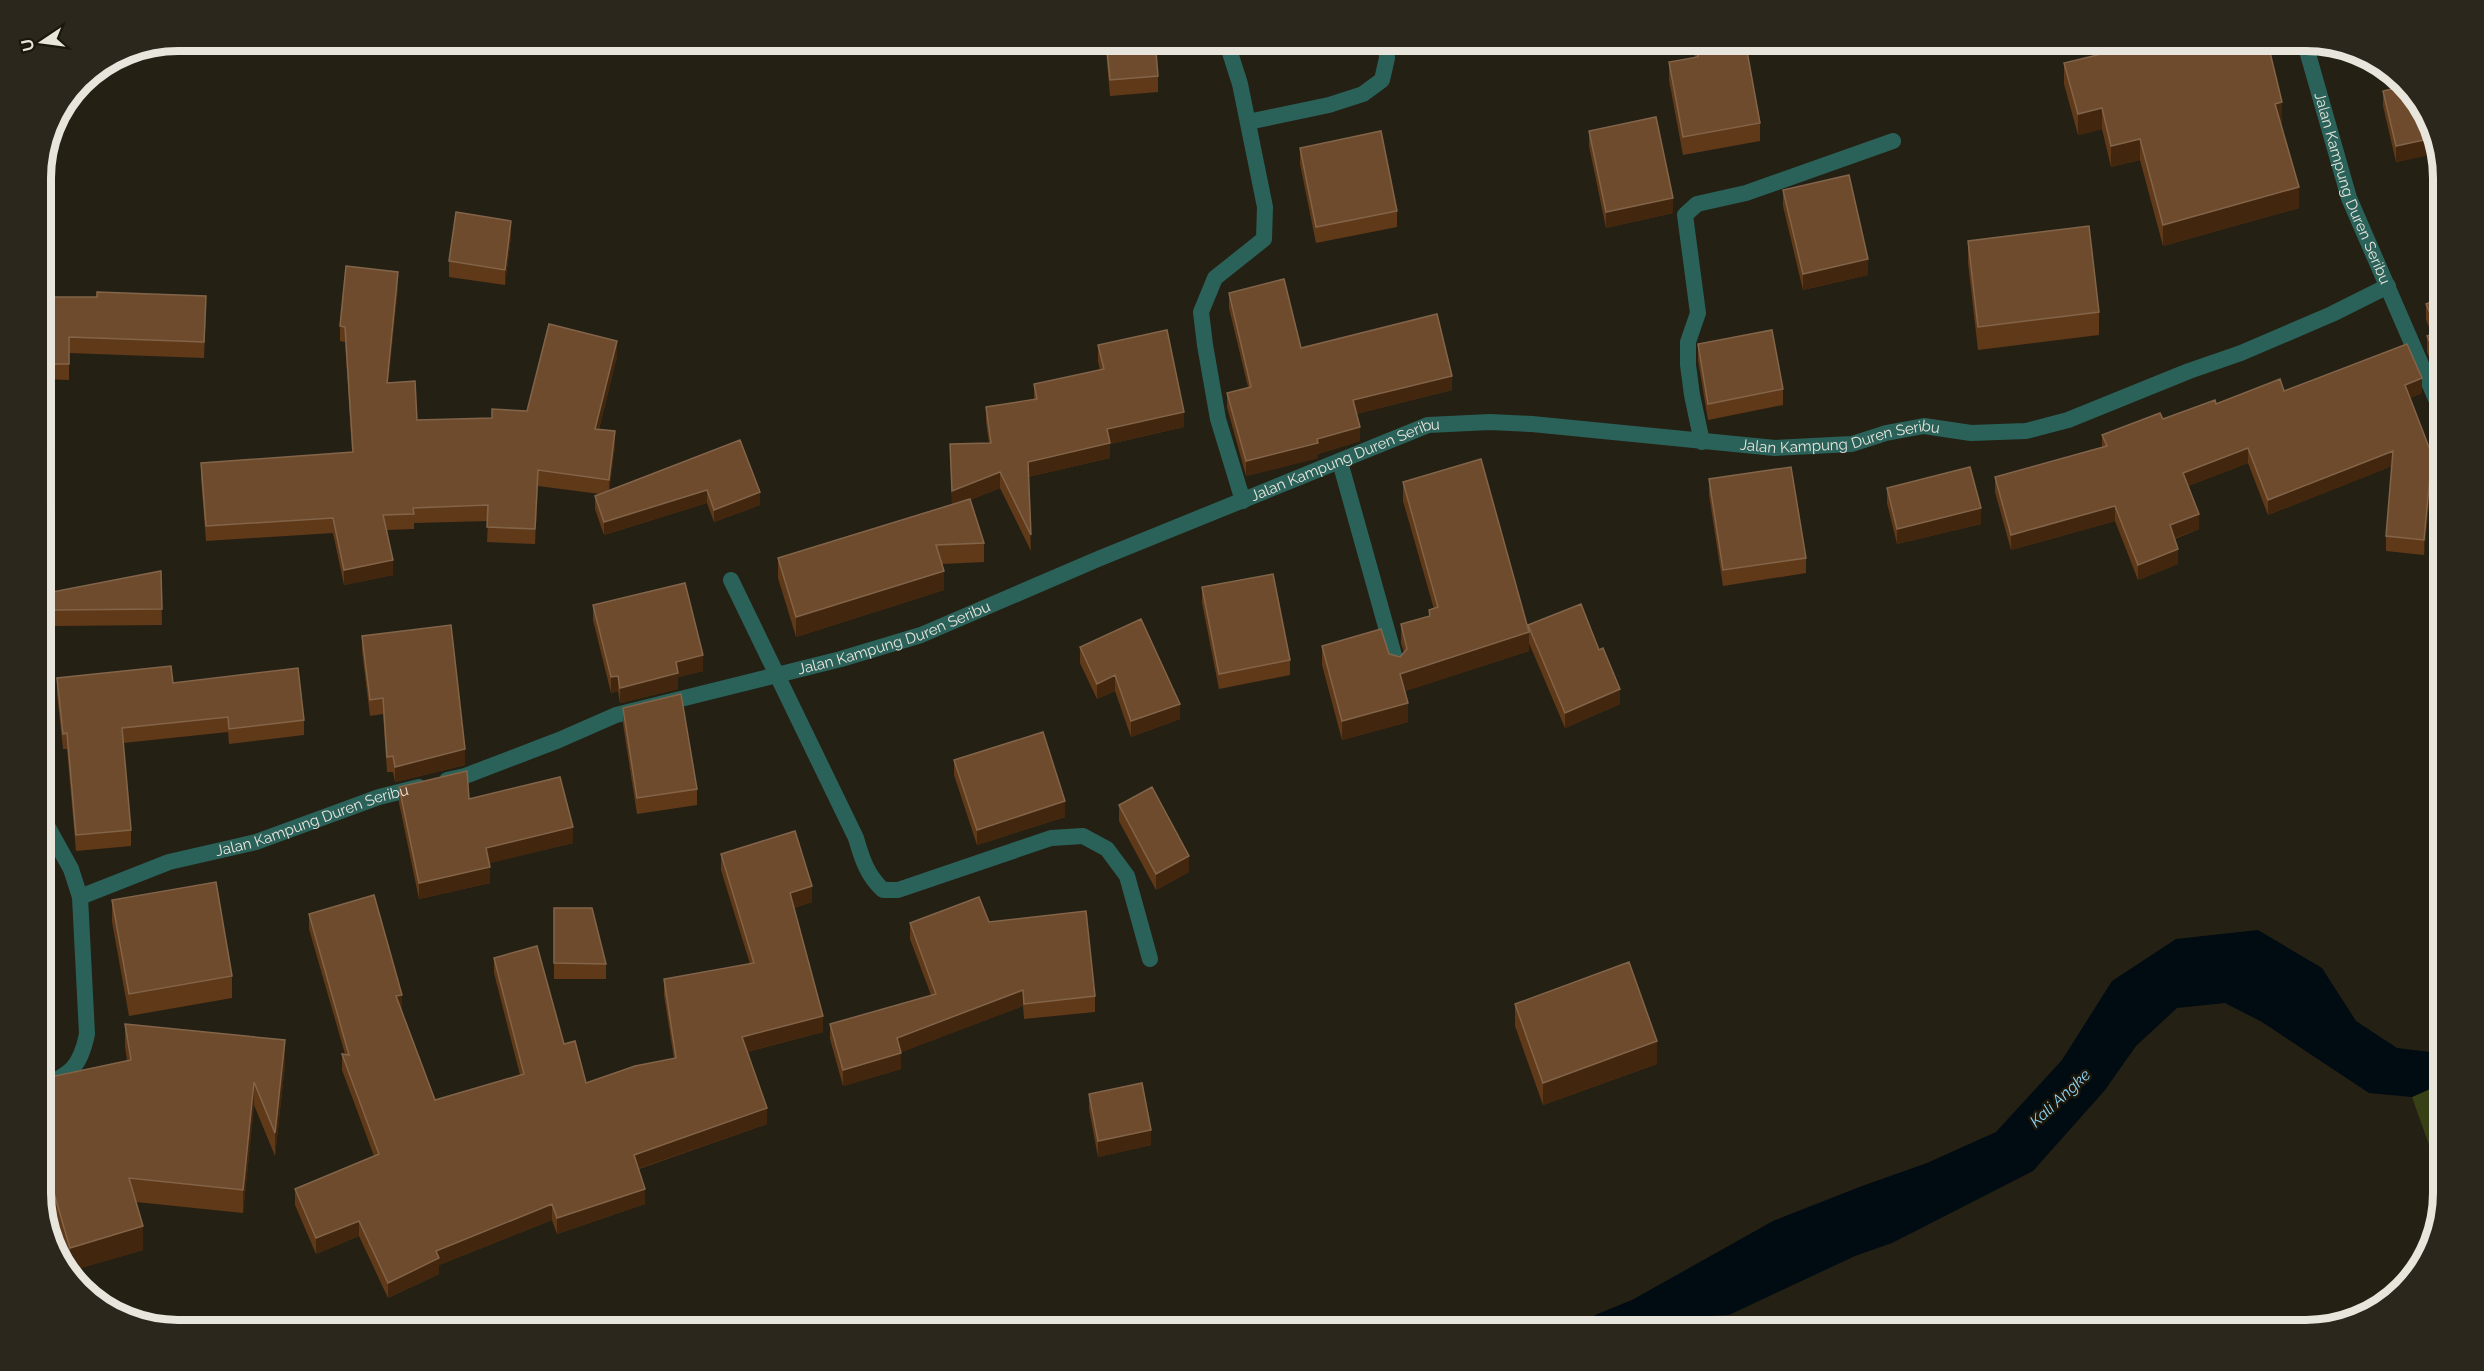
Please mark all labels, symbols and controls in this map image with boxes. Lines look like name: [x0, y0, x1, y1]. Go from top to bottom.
north arrow: [12, 12, 72, 72]
text: U: [17, 37, 38, 53]
street label: Jalan Kampung Duren Seribu: [2310, 90, 2394, 287]
street label: Jalan Kampung Duren Seribu: [1248, 415, 1440, 505]
street label: Jalan Kampung Duren Seribu: [1739, 417, 1941, 457]
street label: Jalan Kampung Duren Seribu: [796, 597, 993, 678]
street label: Jalan Kampung Duren Seribu: [214, 781, 411, 860]
water label: Kali Angke: [2026, 1065, 2095, 1131]

